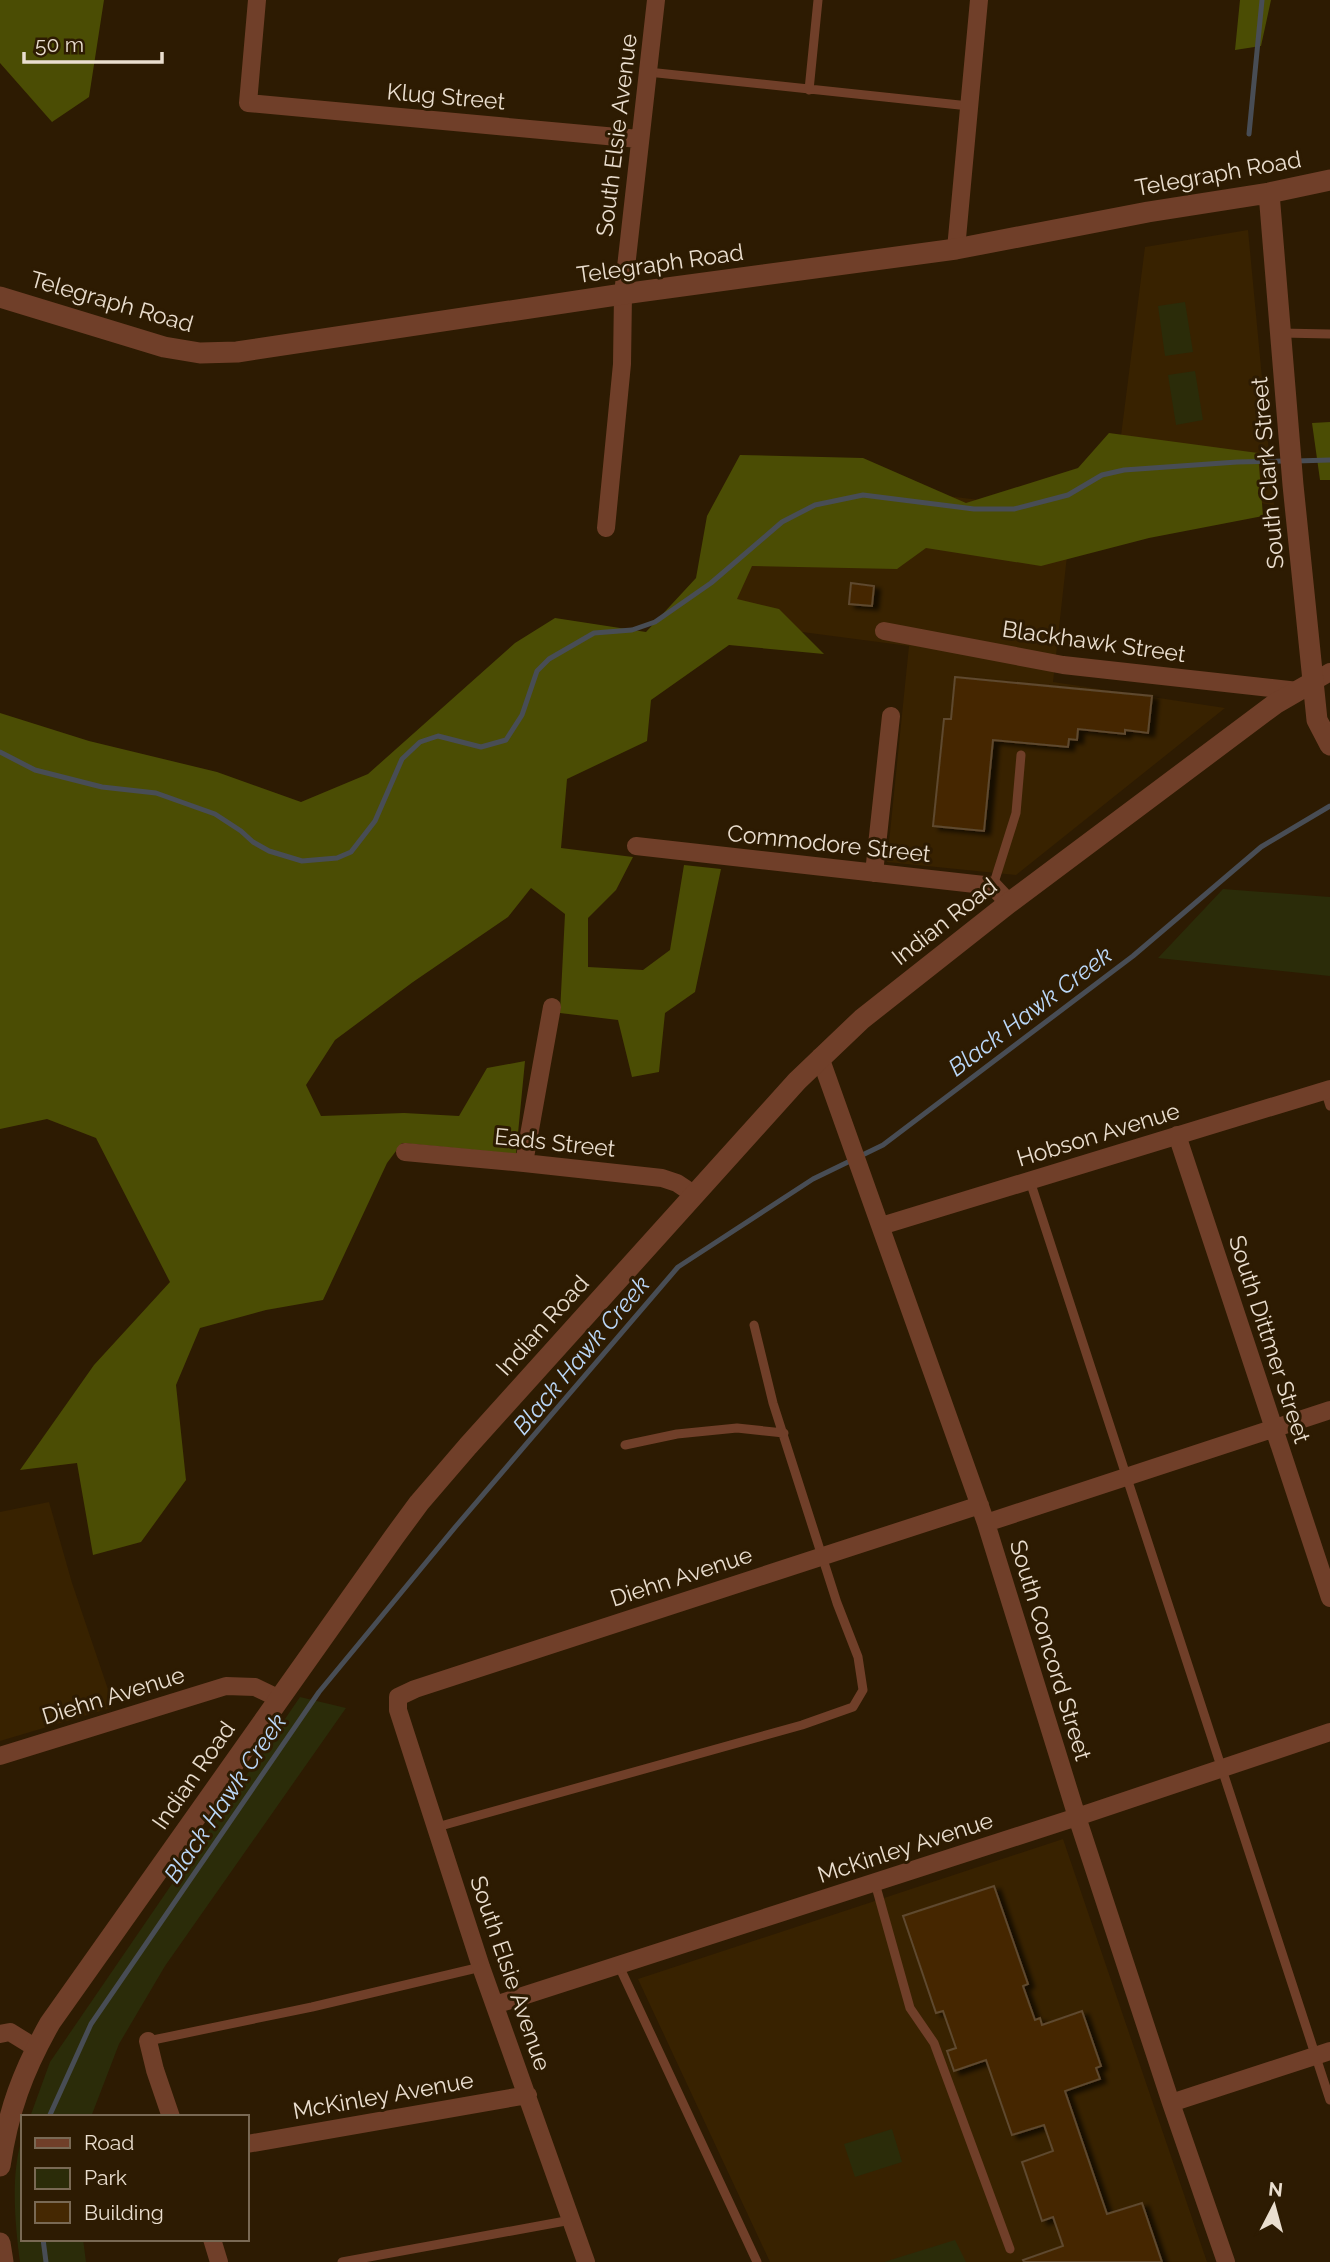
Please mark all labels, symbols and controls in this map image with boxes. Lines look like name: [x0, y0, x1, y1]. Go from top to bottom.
scale bar: [24, 21, 163, 65]
text: 50 m: [35, 32, 84, 57]
street label: South Elsie Avenue: [590, 32, 642, 238]
street label: Klug Street: [386, 77, 507, 115]
street label: Telegraph Road: [1133, 145, 1303, 201]
street label: Telegraph Road: [575, 238, 745, 288]
street label: Telegraph Road: [27, 265, 197, 337]
street label: South Clark Street: [1245, 376, 1289, 570]
street label: Blackhawk Street: [1001, 615, 1188, 667]
street label: Commodore Street: [726, 819, 932, 867]
street label: Indian Road: [886, 872, 1002, 970]
water label: Black Hawk Creek: [942, 940, 1118, 1082]
street label: Hobson Avenue: [1013, 1096, 1183, 1172]
street label: Eads Street: [493, 1122, 617, 1162]
street label: South Dittmer Street: [1224, 1232, 1316, 1447]
street label: Indian Road: [490, 1269, 594, 1381]
water label: Black Hawk Creek: [506, 1270, 656, 1440]
street label: South Concord Street: [1005, 1537, 1097, 1764]
street label: Diehn Avenue: [607, 1540, 755, 1612]
street label: Diehn Avenue: [38, 1661, 188, 1729]
water label: Black Hawk Creek: [158, 1708, 292, 1888]
street label: Indian Road: [146, 1716, 240, 1834]
street label: McKinley Avenue: [814, 1806, 996, 1888]
street label: South Elsie Avenue: [465, 1872, 557, 2074]
street label: McKinley Avenue: [291, 2066, 475, 2124]
legend: [21, 2115, 248, 2241]
text: Road: [84, 2130, 134, 2155]
text: Park: [84, 2165, 127, 2190]
north arrow: [1239, 2171, 1309, 2241]
text: N: [1267, 2177, 1284, 2201]
text: Building: [84, 2200, 164, 2225]

